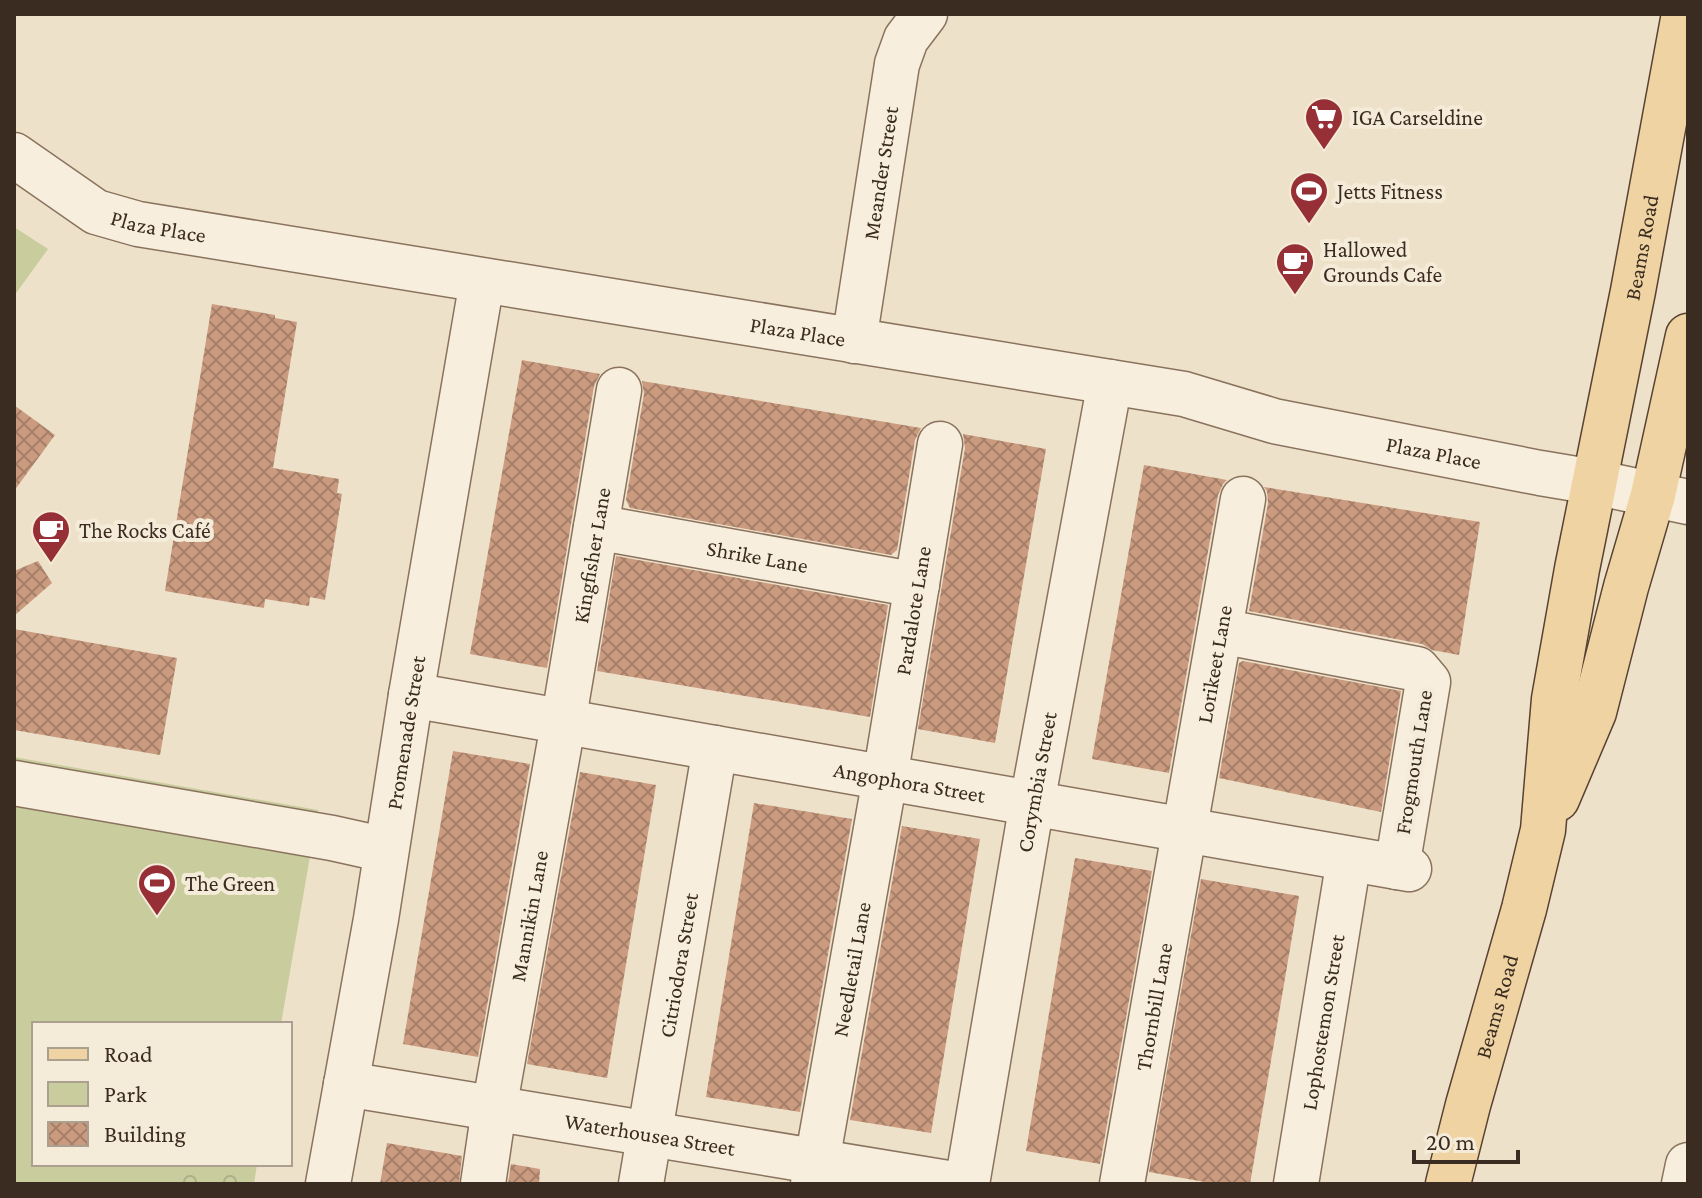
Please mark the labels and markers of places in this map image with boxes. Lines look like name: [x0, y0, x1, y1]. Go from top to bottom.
supermarket icon: IGA Carseldine: [1303, 96, 1345, 151]
place label: IGA Carseldine: [1352, 105, 1483, 130]
sports icon: Jetts Fitness: [1288, 170, 1330, 225]
place label: Jetts Fitness: [1335, 179, 1443, 204]
place label: Hallowed Grounds Cafe: [1323, 237, 1442, 287]
cafe icon: Hallowed Grounds Cafe: [1274, 241, 1316, 296]
cafe icon: The Rocks Café: [30, 509, 72, 564]
place label: The Rocks Café: [79, 518, 211, 543]
sports icon: The Green: [136, 862, 178, 917]
place label: The Green: [185, 871, 275, 896]

